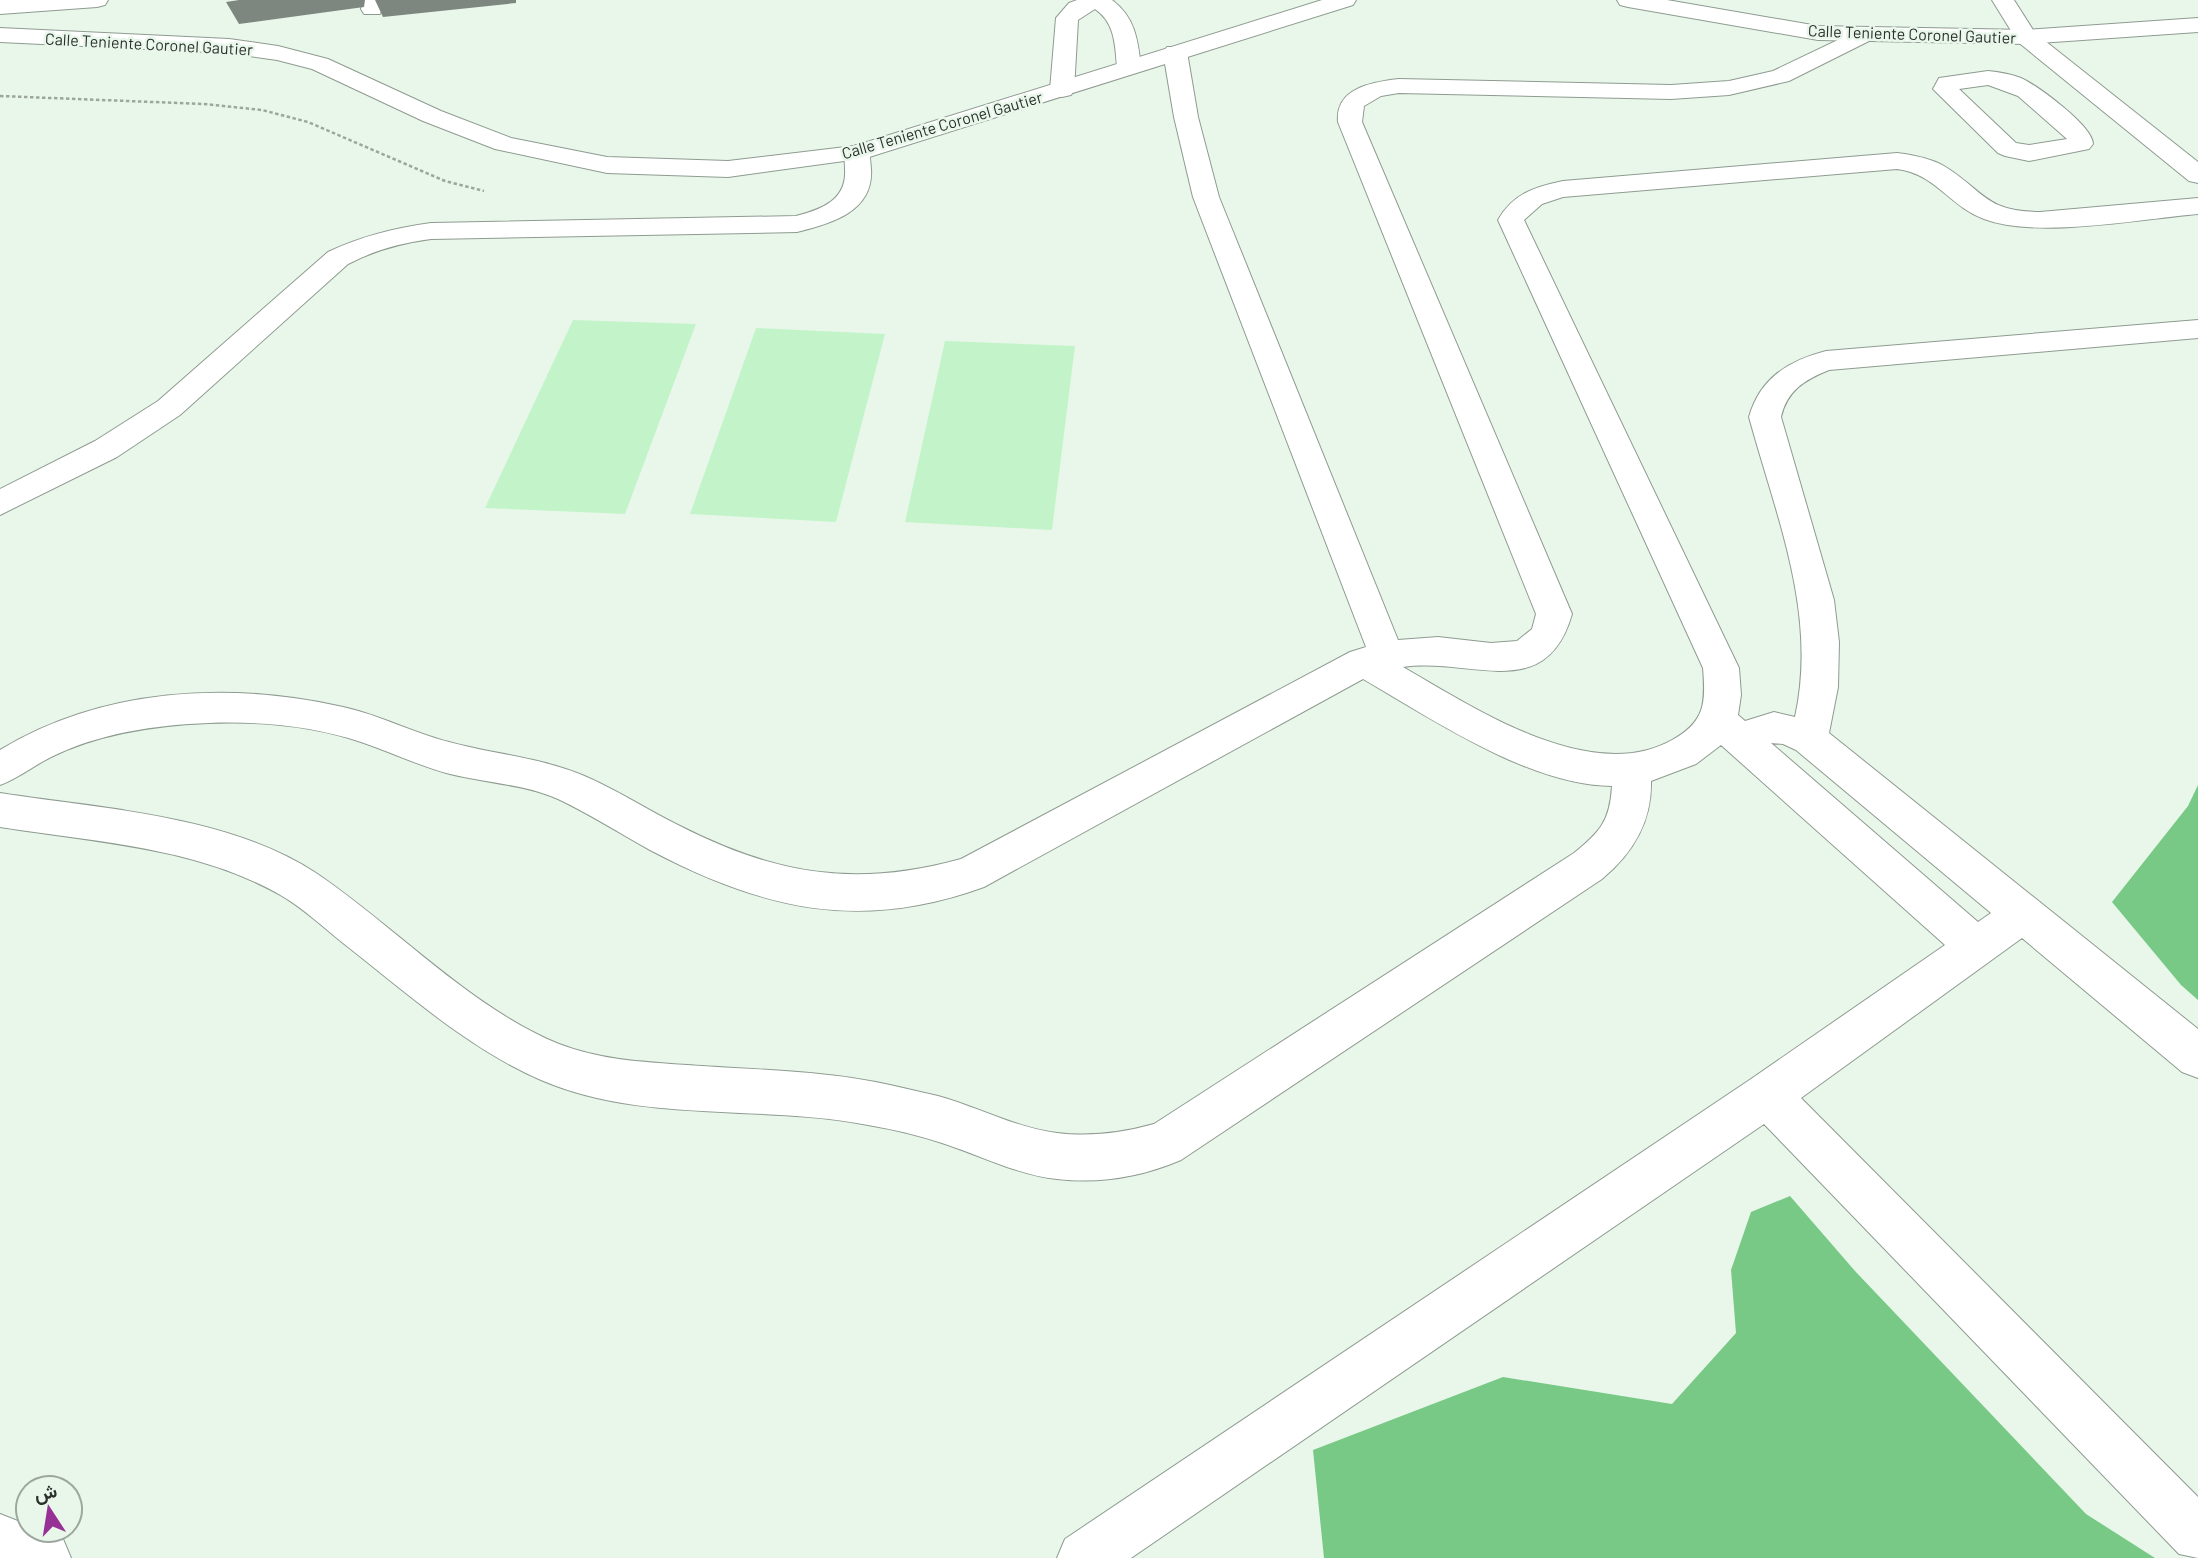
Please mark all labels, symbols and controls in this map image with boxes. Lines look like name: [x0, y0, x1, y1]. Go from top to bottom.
street label: Calle Teniente Coronel Gautier: [1808, 20, 2016, 47]
street label: Calle Teniente Coronel Gautier: [45, 29, 254, 58]
street label: Calle Teniente Coronel Gautier: [839, 87, 1045, 162]
north arrow: [14, 1474, 84, 1544]
text: ش: [32, 1478, 59, 1506]

